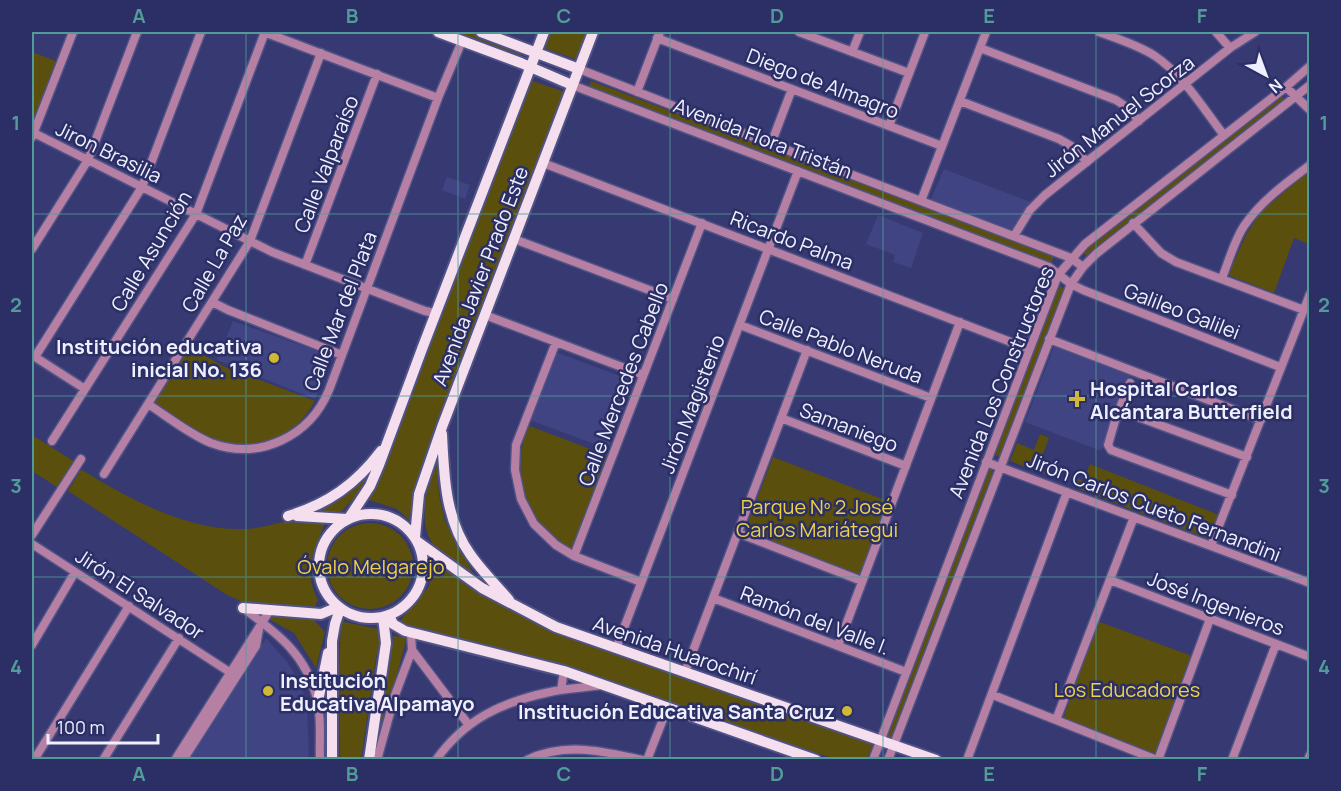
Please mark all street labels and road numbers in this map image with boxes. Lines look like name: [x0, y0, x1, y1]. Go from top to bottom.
street label: Diego de Almagro: [743, 42, 903, 125]
street label: Jirón Manuel Scorza: [1038, 49, 1200, 183]
street label: Calle Valparaíso: [287, 91, 365, 237]
street label: Avenida Flora Tristán: [670, 91, 856, 185]
street label: Jiron Brasilia: [52, 115, 166, 189]
street label: Avenida Javier Prado Este: [426, 162, 534, 390]
street label: Calle Asunción: [104, 186, 198, 316]
street label: Ricardo Palma: [727, 204, 857, 276]
street label: Calle La Paz: [175, 209, 253, 317]
street label: Calle Mar del Plata: [297, 227, 383, 395]
street label: Avenida Los Constructores: [942, 262, 1060, 502]
street label: Galileo Galilei: [1120, 276, 1244, 346]
street label: Calle Mercedes Cabello: [572, 278, 674, 490]
street label: Calle Pablo Neruda: [755, 302, 927, 390]
street label: Jirón Magisterio: [653, 331, 731, 477]
street label: Samaniego: [796, 396, 902, 458]
street label: Jirón Carlos Cueto Fernandini: [1023, 446, 1285, 568]
street label: Jirón El Salvador: [70, 542, 210, 646]
street label: José Ingenieros: [1144, 565, 1288, 641]
street label: Ramón del Valle I.: [737, 579, 893, 661]
street label: Avenida Huarochirí: [589, 609, 761, 691]

